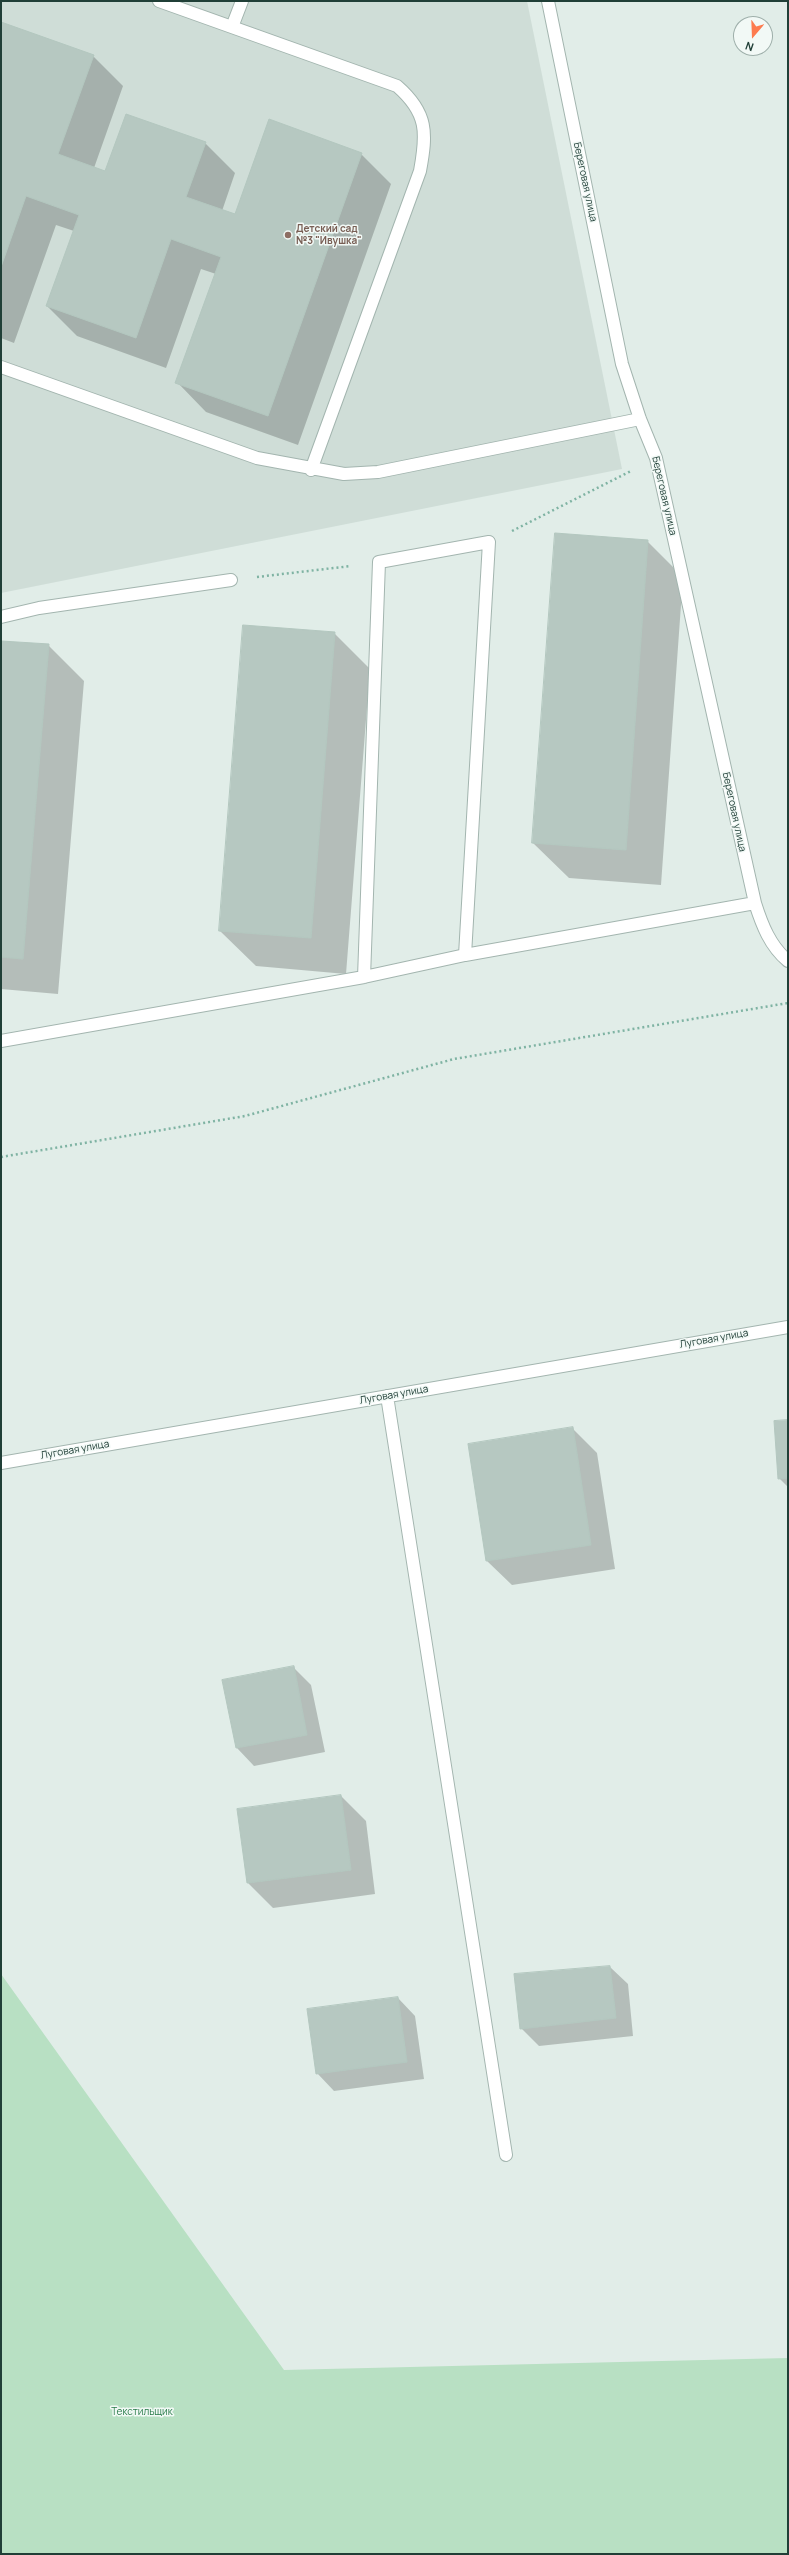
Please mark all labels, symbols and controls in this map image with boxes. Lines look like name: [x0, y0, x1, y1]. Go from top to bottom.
north arrow: [733, 16, 773, 56]
text: N: [743, 38, 755, 55]
street label: Береговая улица: [571, 141, 599, 223]
place label: Детский сад №3 "Ивушка": [296, 223, 362, 246]
marker: Детский сад №3 "Ивушка": [283, 230, 293, 240]
street label: Береговая улица: [649, 455, 679, 537]
street label: Береговая улица: [720, 771, 748, 853]
street label: Луговая улица: [679, 1327, 749, 1351]
street label: Луговая улица: [359, 1383, 429, 1407]
street label: Луговая улица: [40, 1438, 110, 1462]
park label: Текстильщик: [111, 2406, 173, 2418]

